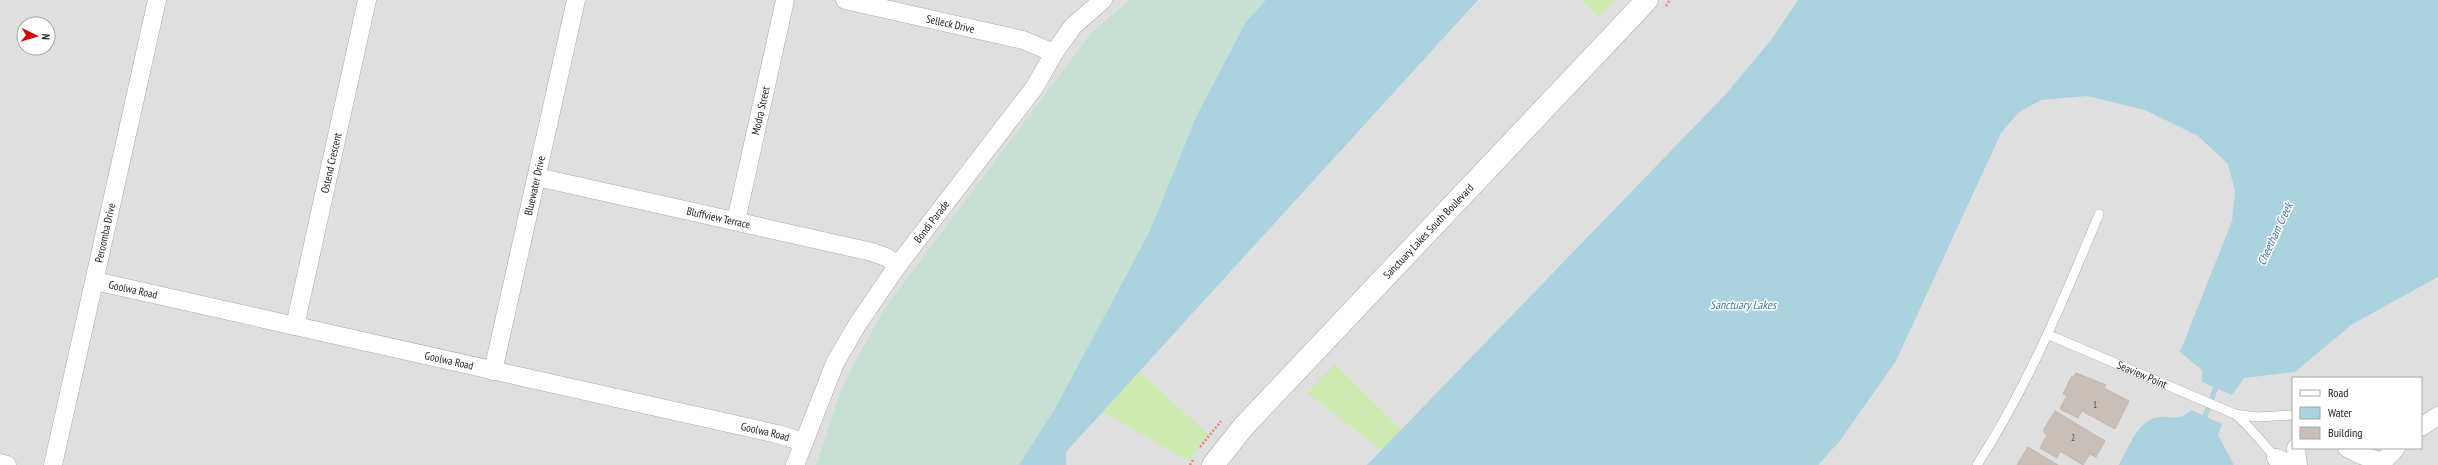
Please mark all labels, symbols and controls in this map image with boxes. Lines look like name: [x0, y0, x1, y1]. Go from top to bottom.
street label: Selleck Drive: [925, 11, 976, 36]
north arrow: [16, 16, 56, 56]
text: N: [39, 33, 53, 40]
street label: Modra Street: [748, 85, 773, 136]
street label: Ostend Crescent: [318, 131, 344, 194]
street label: Bluewater Drive: [521, 154, 548, 217]
street label: Sanctuary Lakes South Boulevard: [1380, 181, 1477, 282]
street label: Bondi Parade: [911, 197, 953, 246]
water label: Cheetham Creek: [2253, 199, 2296, 268]
street label: Peroomba Drive: [92, 201, 118, 264]
street label: Bluffview Terrace: [685, 204, 752, 232]
street label: Goolwa Road: [107, 277, 159, 302]
water label: Sanctuary Lakes: [1710, 297, 1778, 312]
street label: Goolwa Road: [423, 348, 475, 373]
street label: Seaview Point: [2115, 358, 2169, 391]
legend: [2292, 377, 2422, 449]
text: Road: [2328, 385, 2348, 400]
house number: 1: [2093, 399, 2097, 410]
text: Water: [2328, 405, 2353, 420]
street label: Goolwa Road: [740, 419, 792, 444]
text: Building: [2328, 425, 2363, 440]
house number: 2: [2071, 432, 2075, 443]

